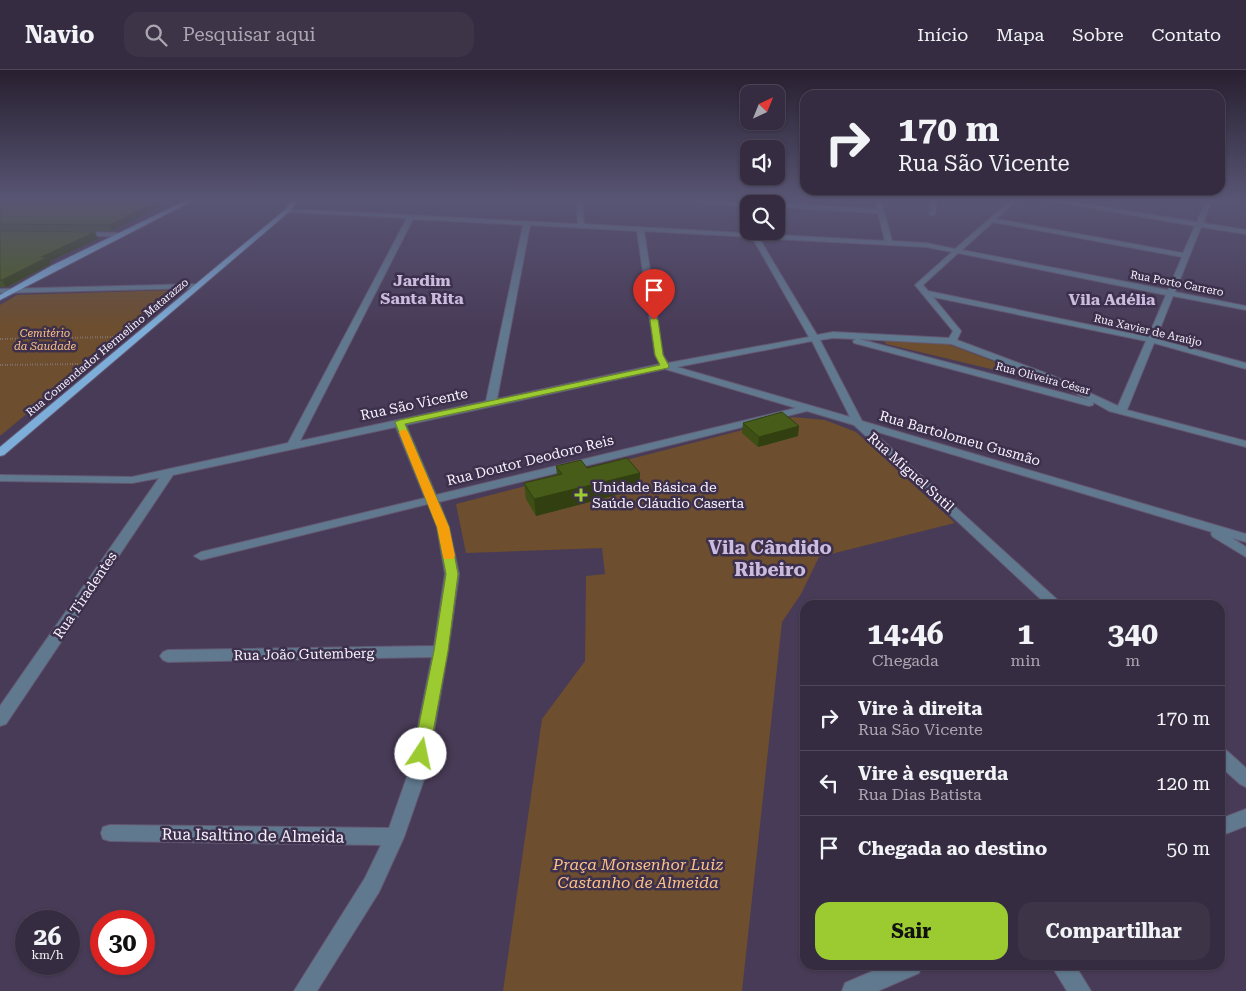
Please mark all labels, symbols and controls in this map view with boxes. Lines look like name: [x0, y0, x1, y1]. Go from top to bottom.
search box: [124, 12, 474, 57]
text: Navio: [25, 21, 94, 49]
icon: search: [142, 21, 170, 49]
text: Pesquisar aqui: [182, 23, 316, 46]
text: Início: [917, 24, 968, 45]
text: Mapa: [996, 24, 1044, 45]
text: Sobre: [1072, 24, 1124, 45]
text: Contato: [1152, 24, 1221, 45]
north arrow: [740, 85, 785, 130]
map controls: [740, 85, 785, 240]
text: 170 m: [898, 109, 999, 150]
icon: right: [815, 110, 880, 175]
button: sound: [740, 140, 785, 185]
text: Rua São Vicente: [898, 151, 1070, 176]
button: search: [740, 195, 785, 240]
street label: Rua Porto Carrero: [1129, 268, 1225, 299]
pin: [633, 269, 675, 320]
district label: Jardim Santa Rita: [380, 271, 464, 308]
street label: Rua Comendador Hermelino Matarazzo: [24, 275, 191, 419]
icon: arrive: [640, 276, 668, 304]
district label: Vila Adélia: [1069, 290, 1156, 309]
street label: Rua Xavier de Araújo: [1092, 312, 1204, 349]
park label: Cemitério da Saudade: [14, 327, 77, 353]
street label: Rua Oliveira César: [994, 360, 1092, 397]
street label: Rua São Vicente: [359, 385, 469, 423]
street label: Rua Bartolomeu Gusmão: [878, 407, 1042, 469]
street label: Rua Miguel Sutil: [865, 429, 958, 515]
street label: Rua Doutor Deodoro Reis: [445, 431, 615, 489]
place label: Unidade Básica de Saúde Cláudio Caserta: [592, 479, 744, 511]
marker: Unidade Básica de Saúde Cláudio Caserta: [574, 488, 588, 502]
district label: Vila Cândido Ribeiro: [708, 536, 832, 581]
street label: Rua Tiradentes: [50, 548, 120, 641]
text: 14:46: [867, 616, 944, 651]
text: 1: [1017, 616, 1034, 651]
text: 340: [1108, 616, 1158, 651]
street label: Rua João Gutemberg: [234, 645, 374, 663]
text: Chegada: [872, 651, 939, 670]
text: min: [1011, 651, 1041, 670]
text: m: [1125, 651, 1140, 670]
text: Vire à direita: [858, 697, 982, 720]
icon: right: [815, 704, 843, 732]
text: 170 m: [1156, 707, 1210, 730]
text: Rua São Vicente: [858, 720, 983, 739]
position arrow: [394, 727, 446, 779]
text: Vire à esquerda: [858, 762, 1008, 785]
icon: left: [815, 769, 843, 797]
text: 120 m: [1156, 772, 1210, 795]
text: Rua Dias Batista: [858, 785, 982, 804]
street label: Rua Isaltino de Almeida: [161, 824, 345, 847]
icon: arrive: [815, 834, 843, 862]
text: Chegada ao destino: [858, 837, 1047, 860]
text: 50 m: [1167, 837, 1210, 860]
park label: Praça Monsenhor Luiz Castanho de Almeida: [552, 855, 723, 892]
button: Sair: [815, 902, 1008, 960]
button: Compartilhar: [1018, 902, 1210, 960]
speed limit sign: 30: [90, 910, 155, 975]
text: 26: [33, 922, 62, 951]
text: km/h: [31, 948, 64, 962]

